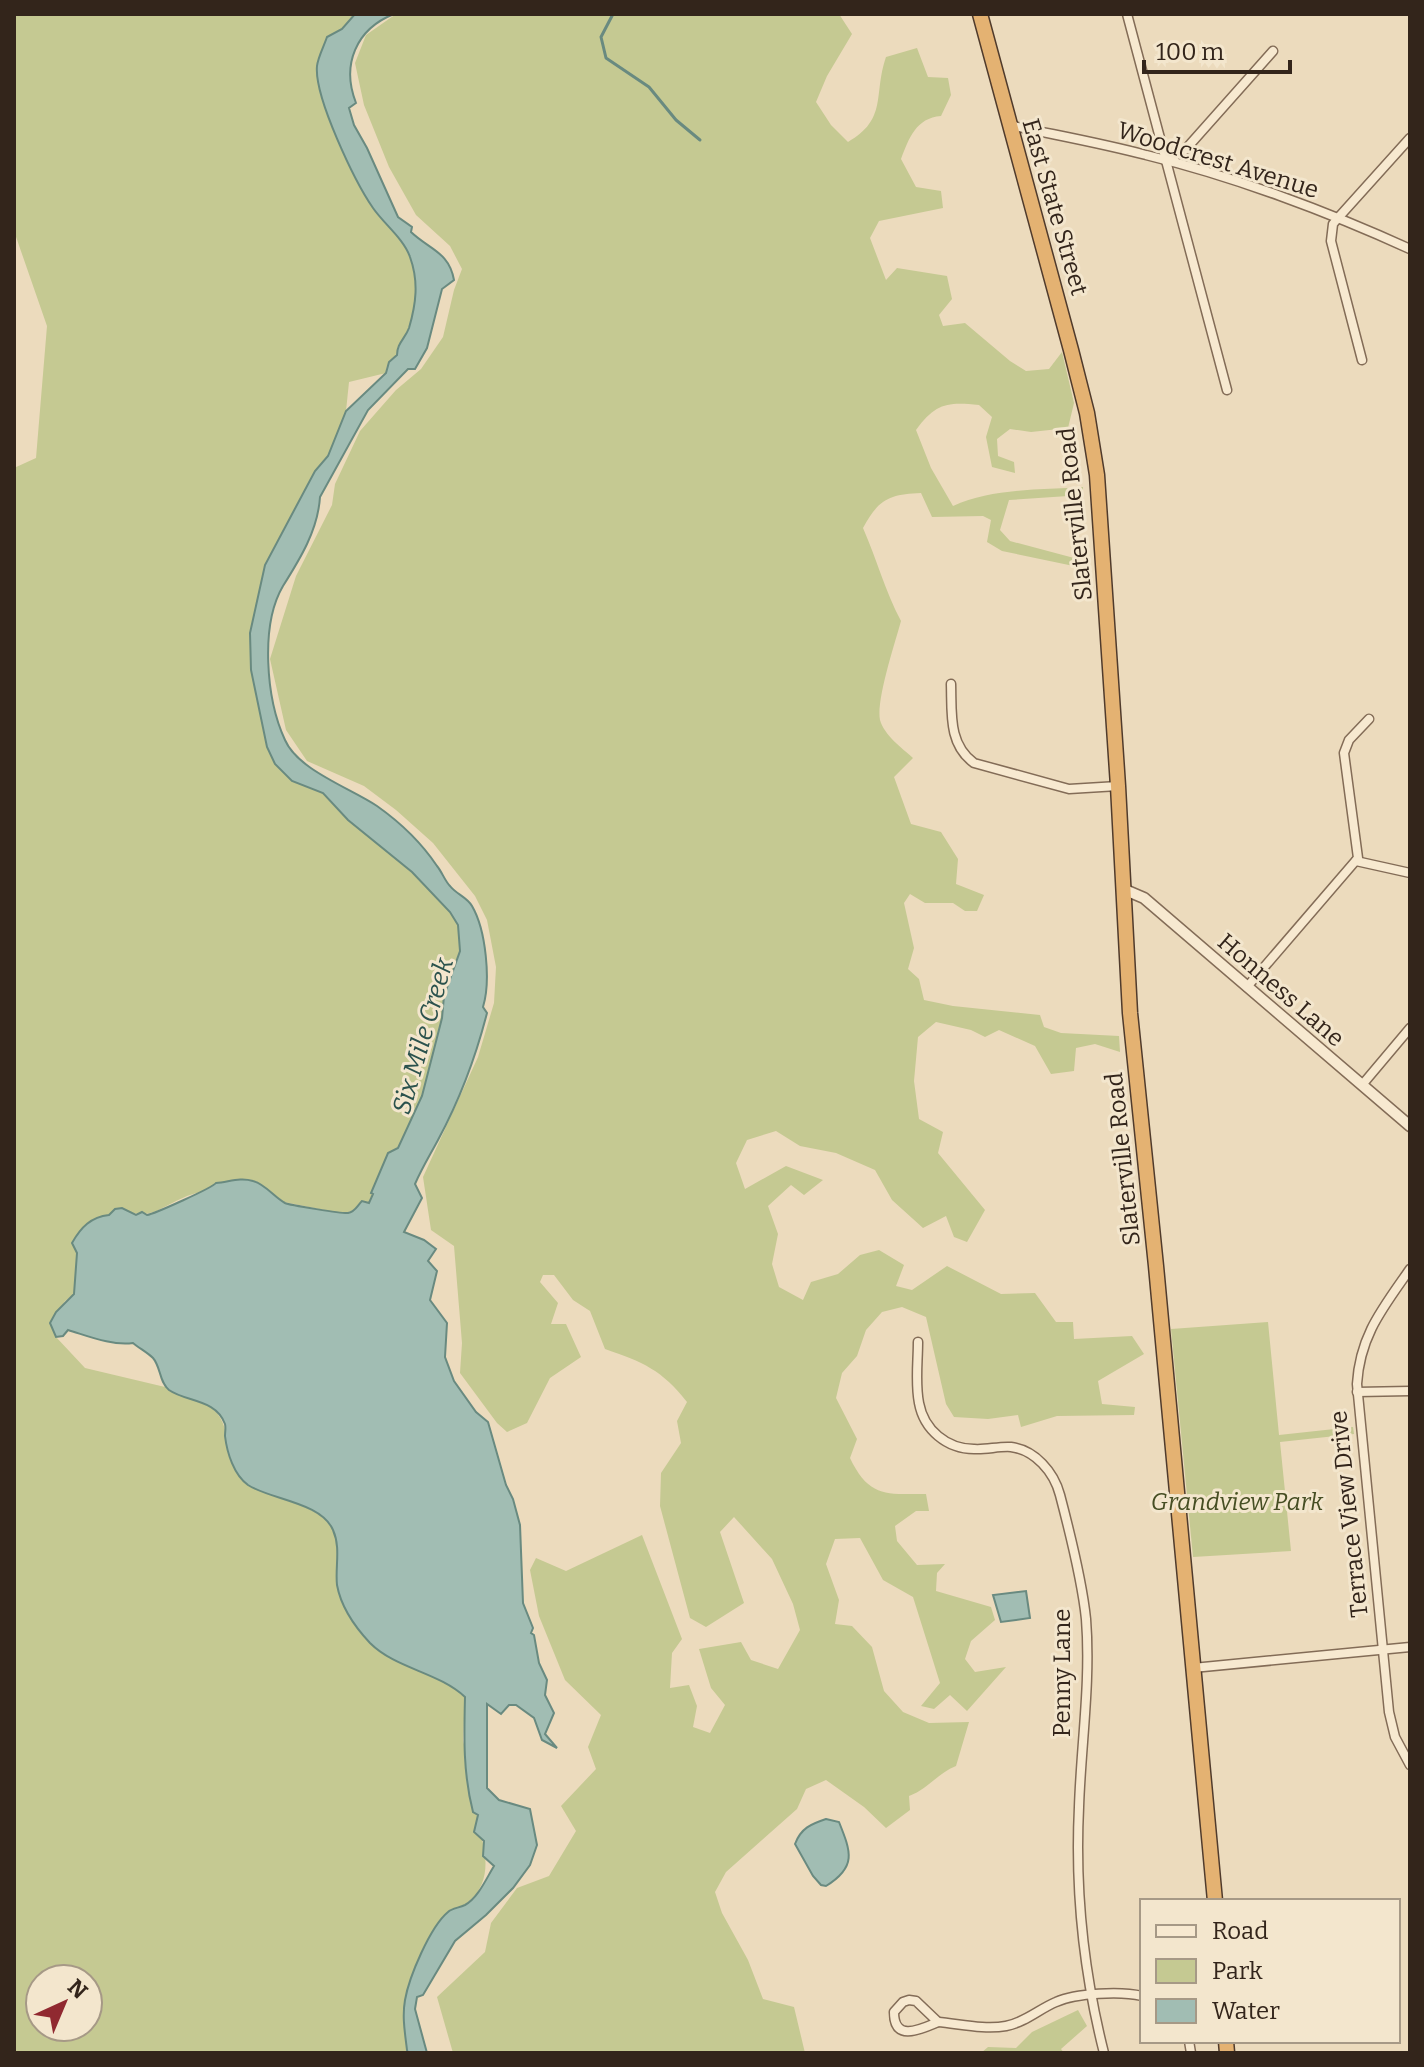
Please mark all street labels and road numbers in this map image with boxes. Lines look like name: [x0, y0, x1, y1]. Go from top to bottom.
street label: East State Street: [1016, 116, 1094, 299]
street label: Woodcrest Avenue: [1114, 116, 1322, 204]
street label: Slaterville Road: [1052, 426, 1098, 602]
street label: Honness Lane: [1212, 928, 1350, 1052]
street label: Slaterville Road: [1100, 1071, 1146, 1247]
street label: Terrace View Drive: [1324, 1409, 1374, 1619]
street label: Penny Lane: [1048, 1609, 1076, 1737]

